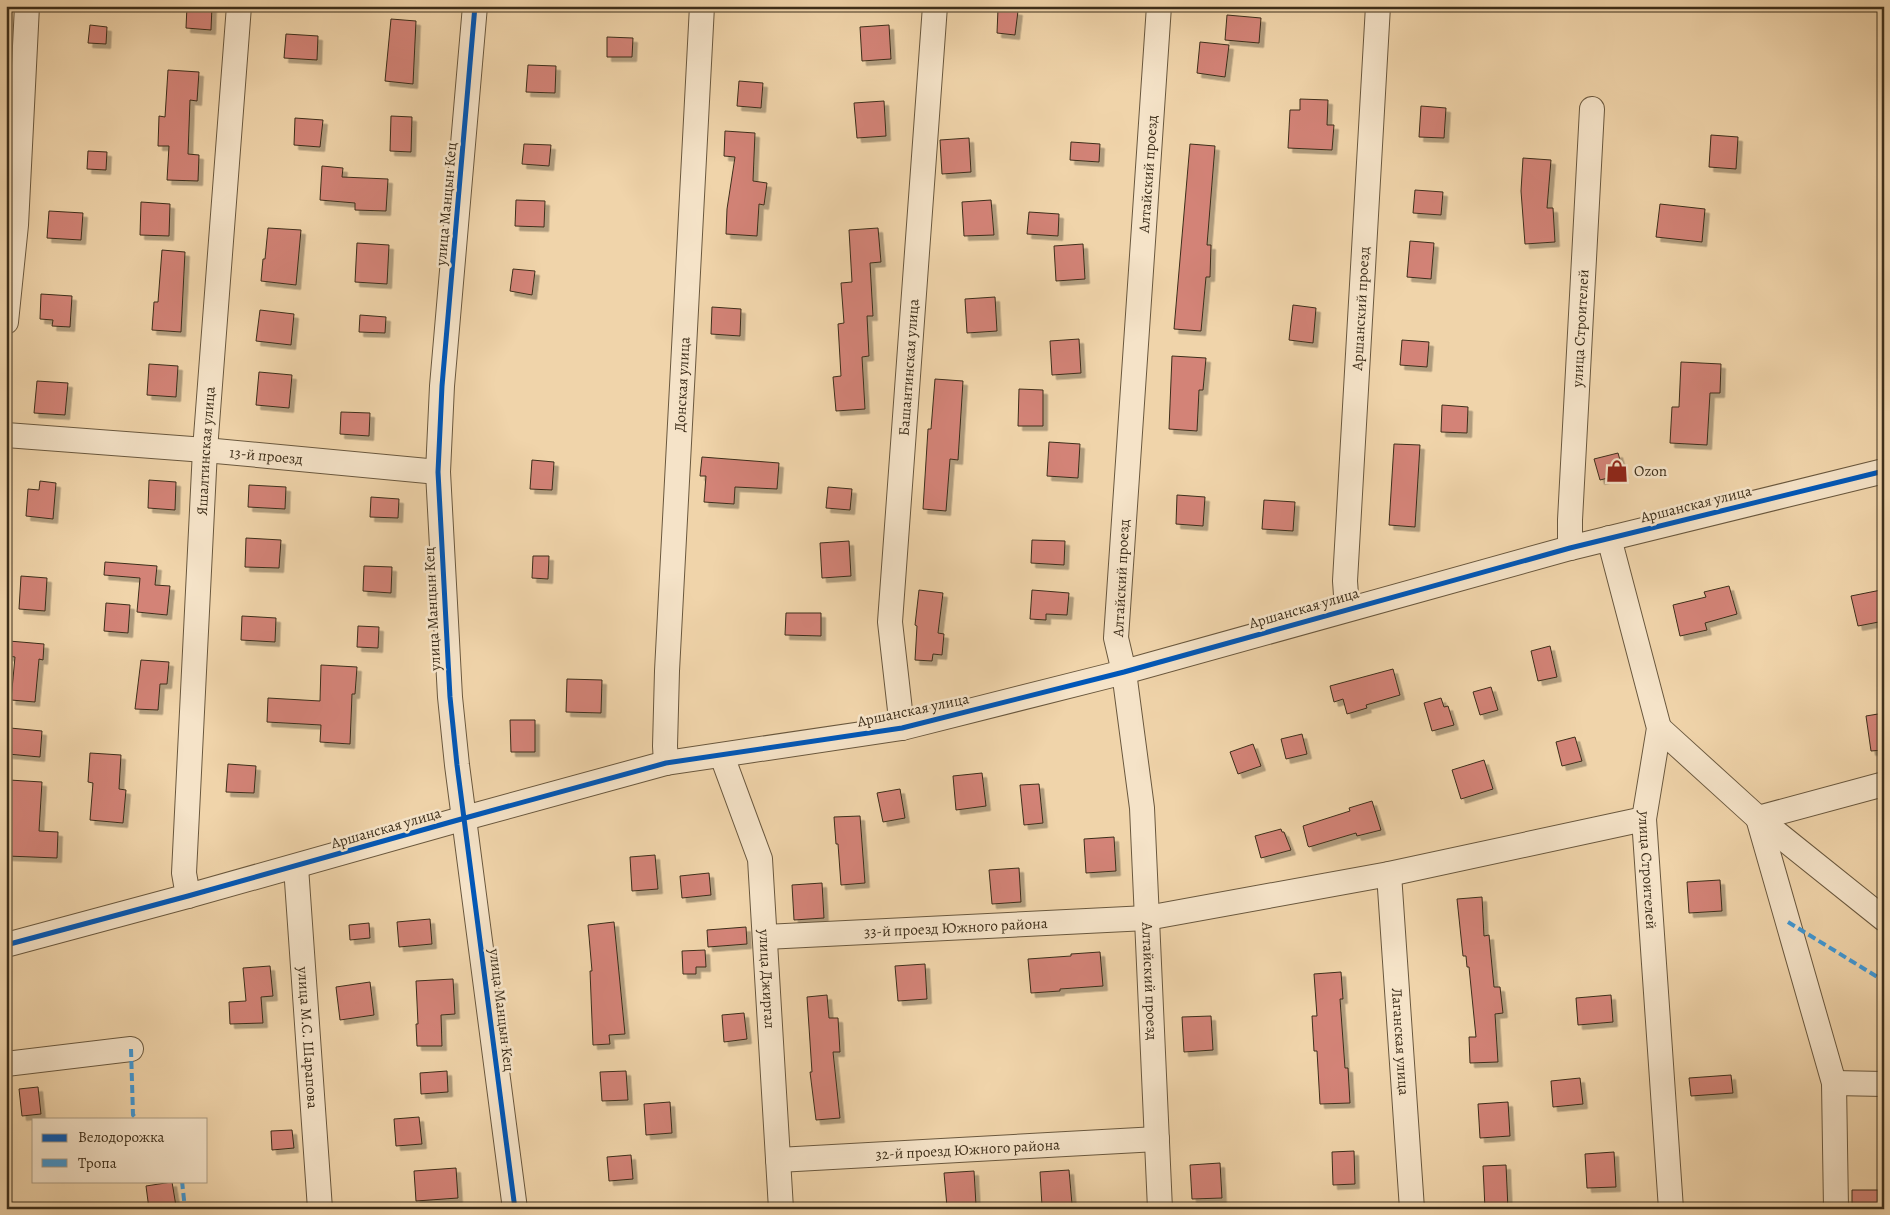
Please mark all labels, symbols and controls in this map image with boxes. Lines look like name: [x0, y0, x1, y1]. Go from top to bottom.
street label: Алтайский проезд: [1134, 114, 1162, 235]
street label: улица Манцын Кец: [431, 141, 461, 268]
street label: Аршанский проезд: [1347, 246, 1374, 372]
street label: улица Строителей: [1567, 268, 1593, 389]
street label: Башантинская улица: [894, 298, 924, 437]
street label: Донская улица: [670, 336, 695, 433]
street label: Яшалтинская улица: [192, 386, 220, 516]
street label: 13-й проезд: [229, 442, 304, 469]
shop icon: Ozon: [1604, 458, 1630, 484]
place label: Ozon: [1634, 461, 1667, 481]
street label: Аршанская улица: [1637, 481, 1754, 528]
street label: Алтайский проезд: [1108, 519, 1134, 638]
street label: улица Манцын Кец: [419, 547, 445, 672]
street label: Аршанская улица: [1246, 583, 1361, 634]
street label: Аршанская улица: [854, 688, 971, 732]
street label: Аршанская улица: [328, 803, 443, 854]
street label: улица Строителей: [1634, 809, 1662, 930]
street label: 33-й проезд Южного района: [863, 913, 1048, 942]
street label: Алтайский проезд: [1137, 921, 1162, 1041]
street label: улица Джиргал: [754, 928, 780, 1029]
street label: улица Манцын Кец: [484, 946, 519, 1073]
street label: улица М.С. Шарапова: [293, 965, 323, 1109]
street label: Лаганская улица: [1387, 987, 1414, 1096]
legend: [32, 1118, 208, 1182]
text: Велодорожка: [78, 1127, 165, 1147]
street label: 32-й проезд Южного района: [875, 1134, 1061, 1165]
text: Тропа: [78, 1153, 117, 1173]

